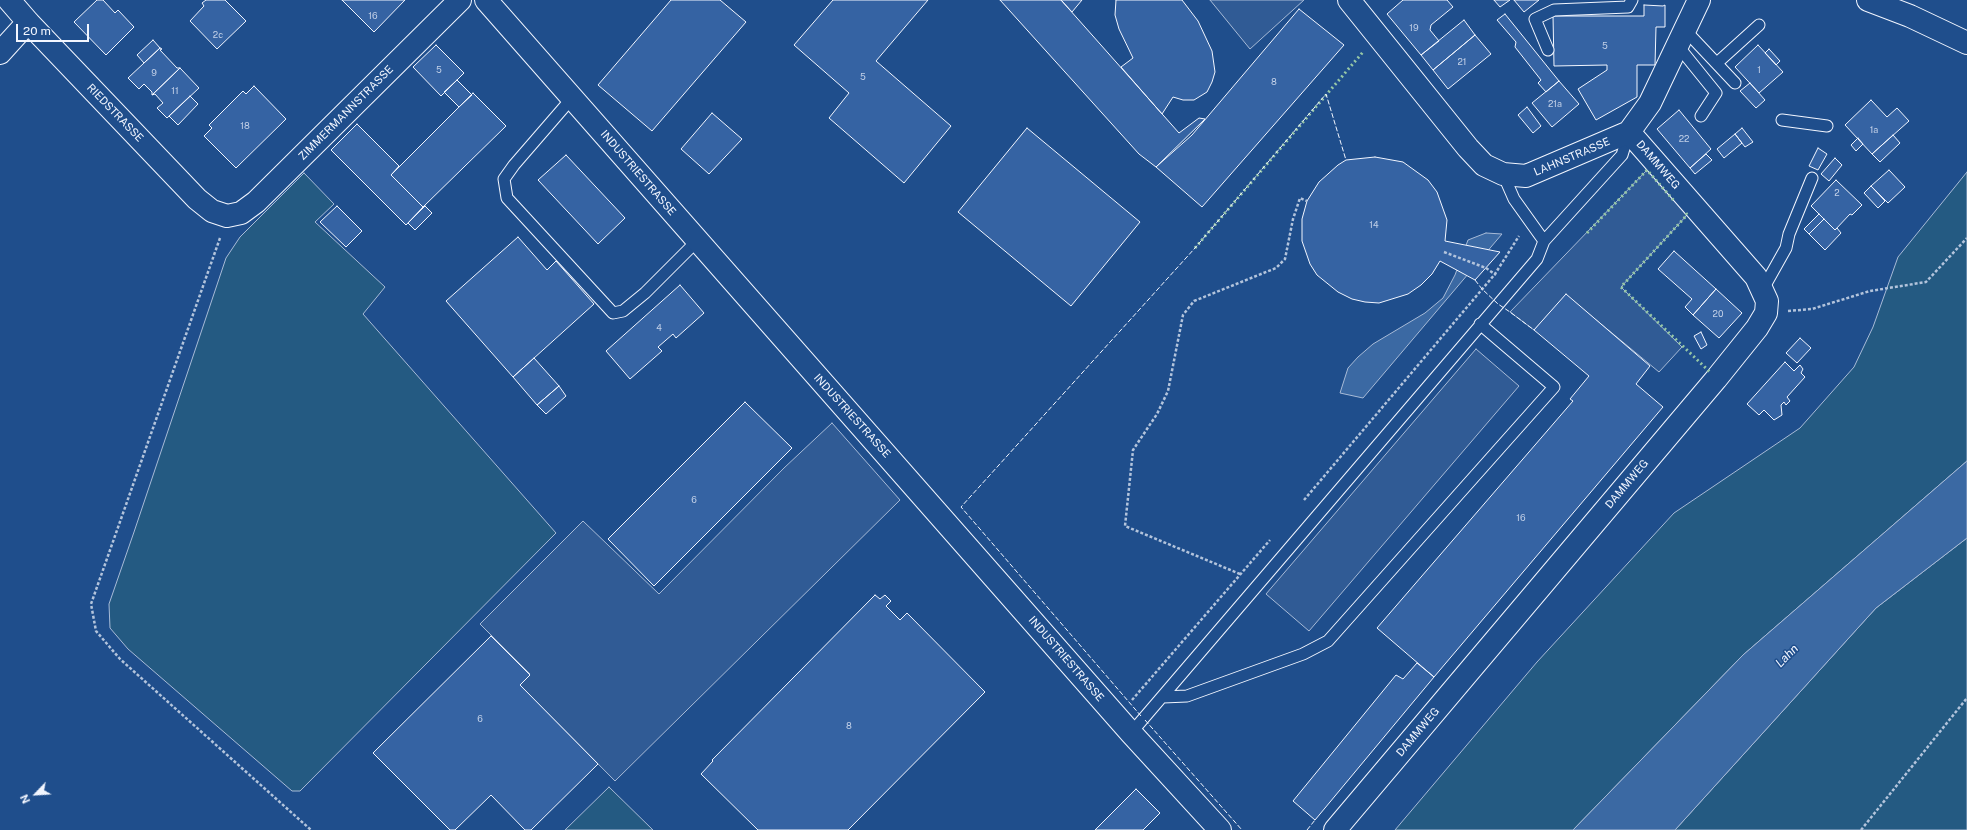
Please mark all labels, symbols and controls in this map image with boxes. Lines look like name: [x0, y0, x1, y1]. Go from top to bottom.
house number: 16: [368, 11, 378, 21]
scale bar: [18, 16, 91, 42]
house number: 19: [1409, 23, 1419, 33]
text: 20 m: [23, 24, 51, 38]
house number: 2c: [213, 30, 223, 40]
house number: 5: [1602, 41, 1608, 51]
house number: 21: [1457, 57, 1467, 67]
street label: ZIMMERMANNSTRASSE: [296, 63, 396, 163]
house number: 5: [436, 65, 442, 75]
house number: 1: [1757, 65, 1761, 75]
house number: 9: [151, 68, 157, 78]
house number: 5: [860, 72, 866, 82]
house number: 8: [1271, 77, 1277, 87]
street label: RIEDSTRASSE: [84, 81, 146, 145]
house number: 11: [171, 86, 179, 96]
house number: 21a: [1548, 99, 1562, 109]
house number: 18: [240, 121, 250, 131]
house number: 1a: [1870, 125, 1878, 135]
street label: INDUSTRIESTRASSE: [597, 128, 679, 218]
house number: 22: [1679, 134, 1689, 144]
street label: LAHNSTRASSE: [1532, 135, 1612, 179]
street label: DAMMWEG: [1633, 138, 1683, 192]
house number: 2: [1834, 188, 1840, 198]
house number: 14: [1369, 220, 1379, 230]
house number: 20: [1713, 309, 1723, 319]
house number: 4: [656, 323, 662, 333]
street label: INDUSTRIESTRASSE: [811, 371, 893, 461]
street label: DAMMWEG: [1603, 457, 1651, 511]
house number: 6: [691, 495, 697, 505]
house number: 16: [1516, 513, 1526, 523]
street label: INDUSTRIESTRASSE: [1025, 614, 1107, 704]
water label: Lahn: [1773, 642, 1801, 670]
street label: DAMMWEG: [1394, 705, 1442, 759]
house number: 6: [477, 714, 483, 724]
house number: 8: [846, 721, 852, 731]
north arrow: [16, 774, 56, 814]
text: N: [18, 793, 32, 806]

